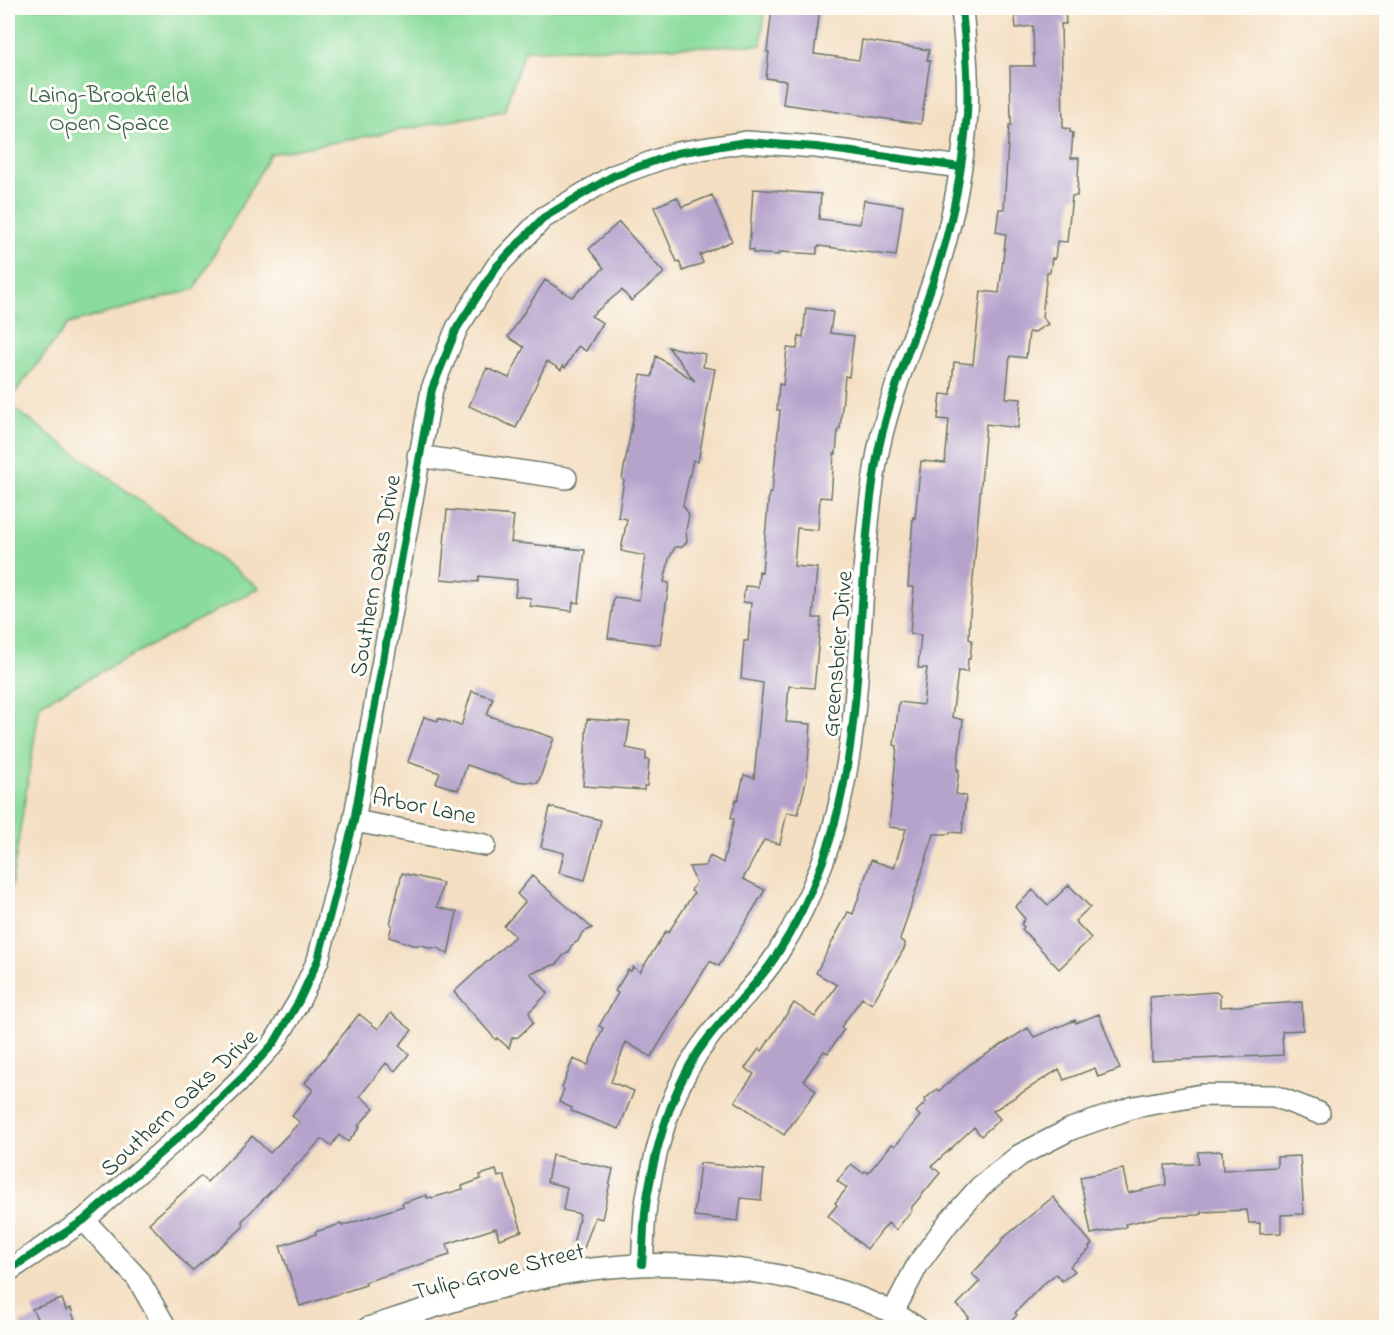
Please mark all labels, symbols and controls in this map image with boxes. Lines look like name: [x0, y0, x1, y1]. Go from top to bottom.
park label: Laing-Brookfield Open Space: [29, 79, 189, 142]
street label: Southern Oaks Drive: [342, 472, 412, 680]
street label: Greensbrier Drive: [814, 569, 864, 739]
street label: Arbor Lane: [369, 781, 479, 835]
street label: Southern Oaks Drive: [93, 1021, 267, 1187]
street label: Tulip Grove Street: [410, 1235, 588, 1311]

